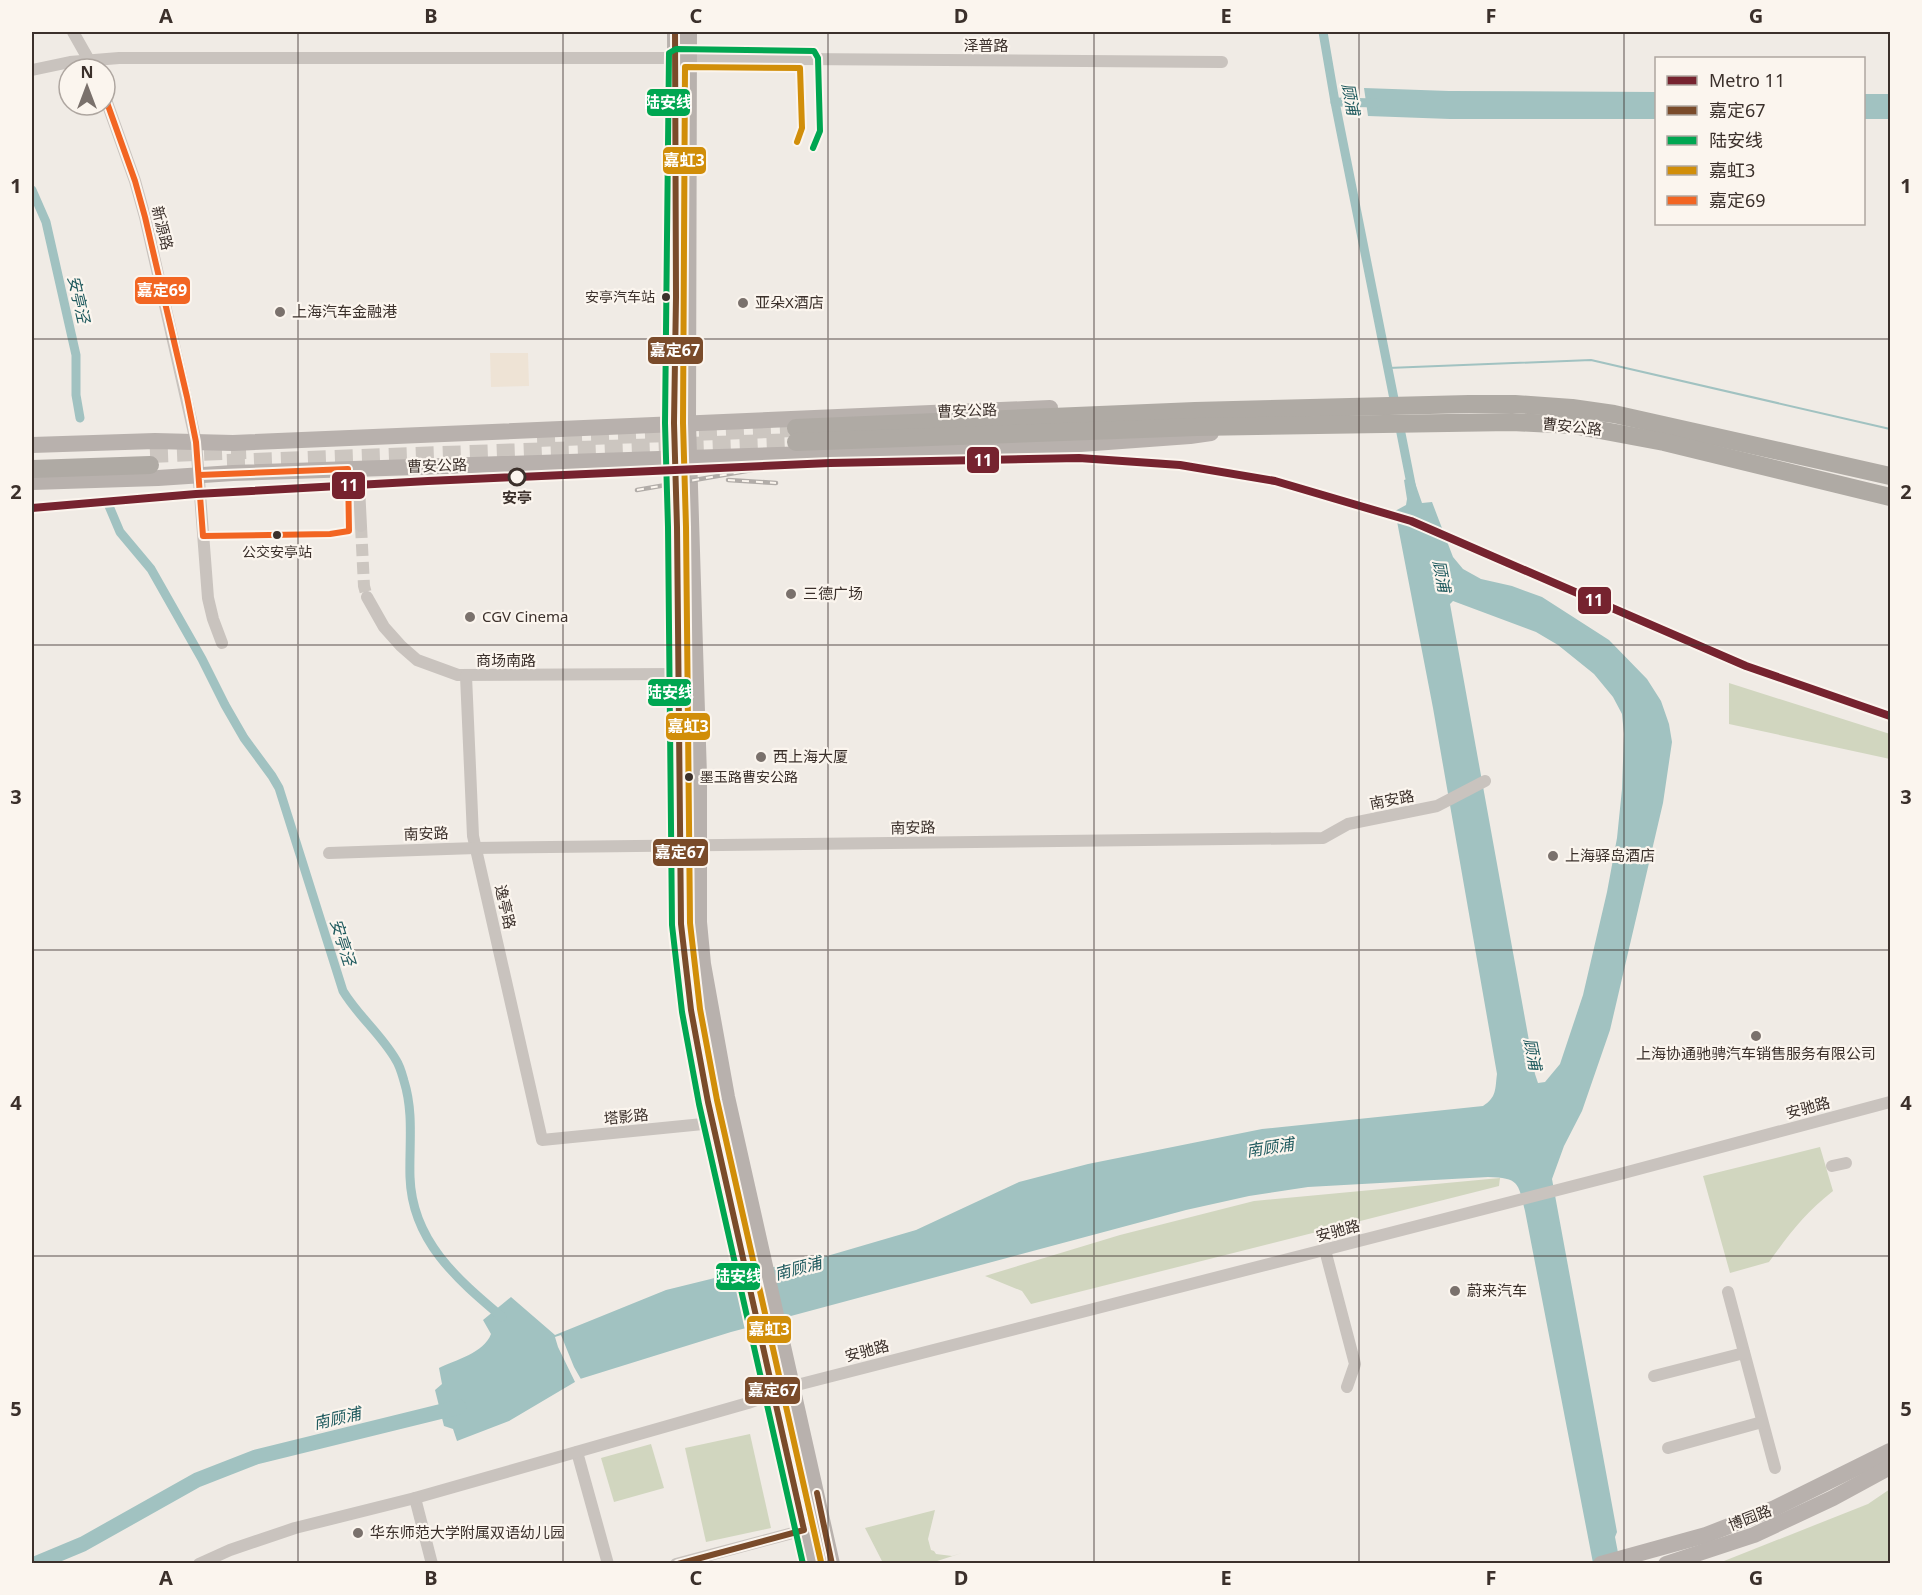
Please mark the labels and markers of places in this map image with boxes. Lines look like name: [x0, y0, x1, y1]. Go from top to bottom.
place label: 安亭汽车站: [585, 287, 655, 306]
marker: 安亭汽车站: [660, 291, 672, 303]
place label: 亚朵X酒店: [755, 292, 824, 312]
marker: 亚朵X酒店: [736, 296, 750, 310]
place label: 上海汽车金融港: [292, 301, 397, 321]
marker: 上海汽车金融港: [273, 305, 287, 319]
marker: 安亭: [508, 468, 526, 486]
place label: 安亭: [502, 487, 532, 507]
marker: 公交安亭站: [271, 529, 283, 541]
place label: 公交安亭站: [242, 542, 312, 561]
place label: 三德广场: [803, 583, 863, 603]
marker: 三德广场: [784, 587, 798, 601]
place label: CGV Cinema: [482, 606, 569, 626]
marker: CGV Cinema: [463, 610, 477, 624]
place label: 西上海大厦: [773, 746, 848, 766]
marker: 西上海大厦: [754, 750, 768, 764]
place label: 墨玉路曹安公路: [700, 767, 798, 786]
marker: 墨玉路曹安公路: [683, 771, 695, 783]
place label: 上海驿岛酒店: [1565, 845, 1655, 865]
marker: 上海驿岛酒店: [1546, 849, 1560, 863]
marker: 上海协通驰骋汽车销售服务有限公司: [1749, 1029, 1763, 1043]
place label: 上海协通驰骋汽车销售服务有限公司: [1636, 1043, 1876, 1063]
place label: 蔚来汽车: [1467, 1280, 1527, 1300]
marker: 蔚来汽车: [1448, 1284, 1462, 1298]
place label: 华东师范大学附属双语幼儿园: [370, 1522, 565, 1542]
marker: 华东师范大学附属双语幼儿园: [351, 1526, 365, 1540]

